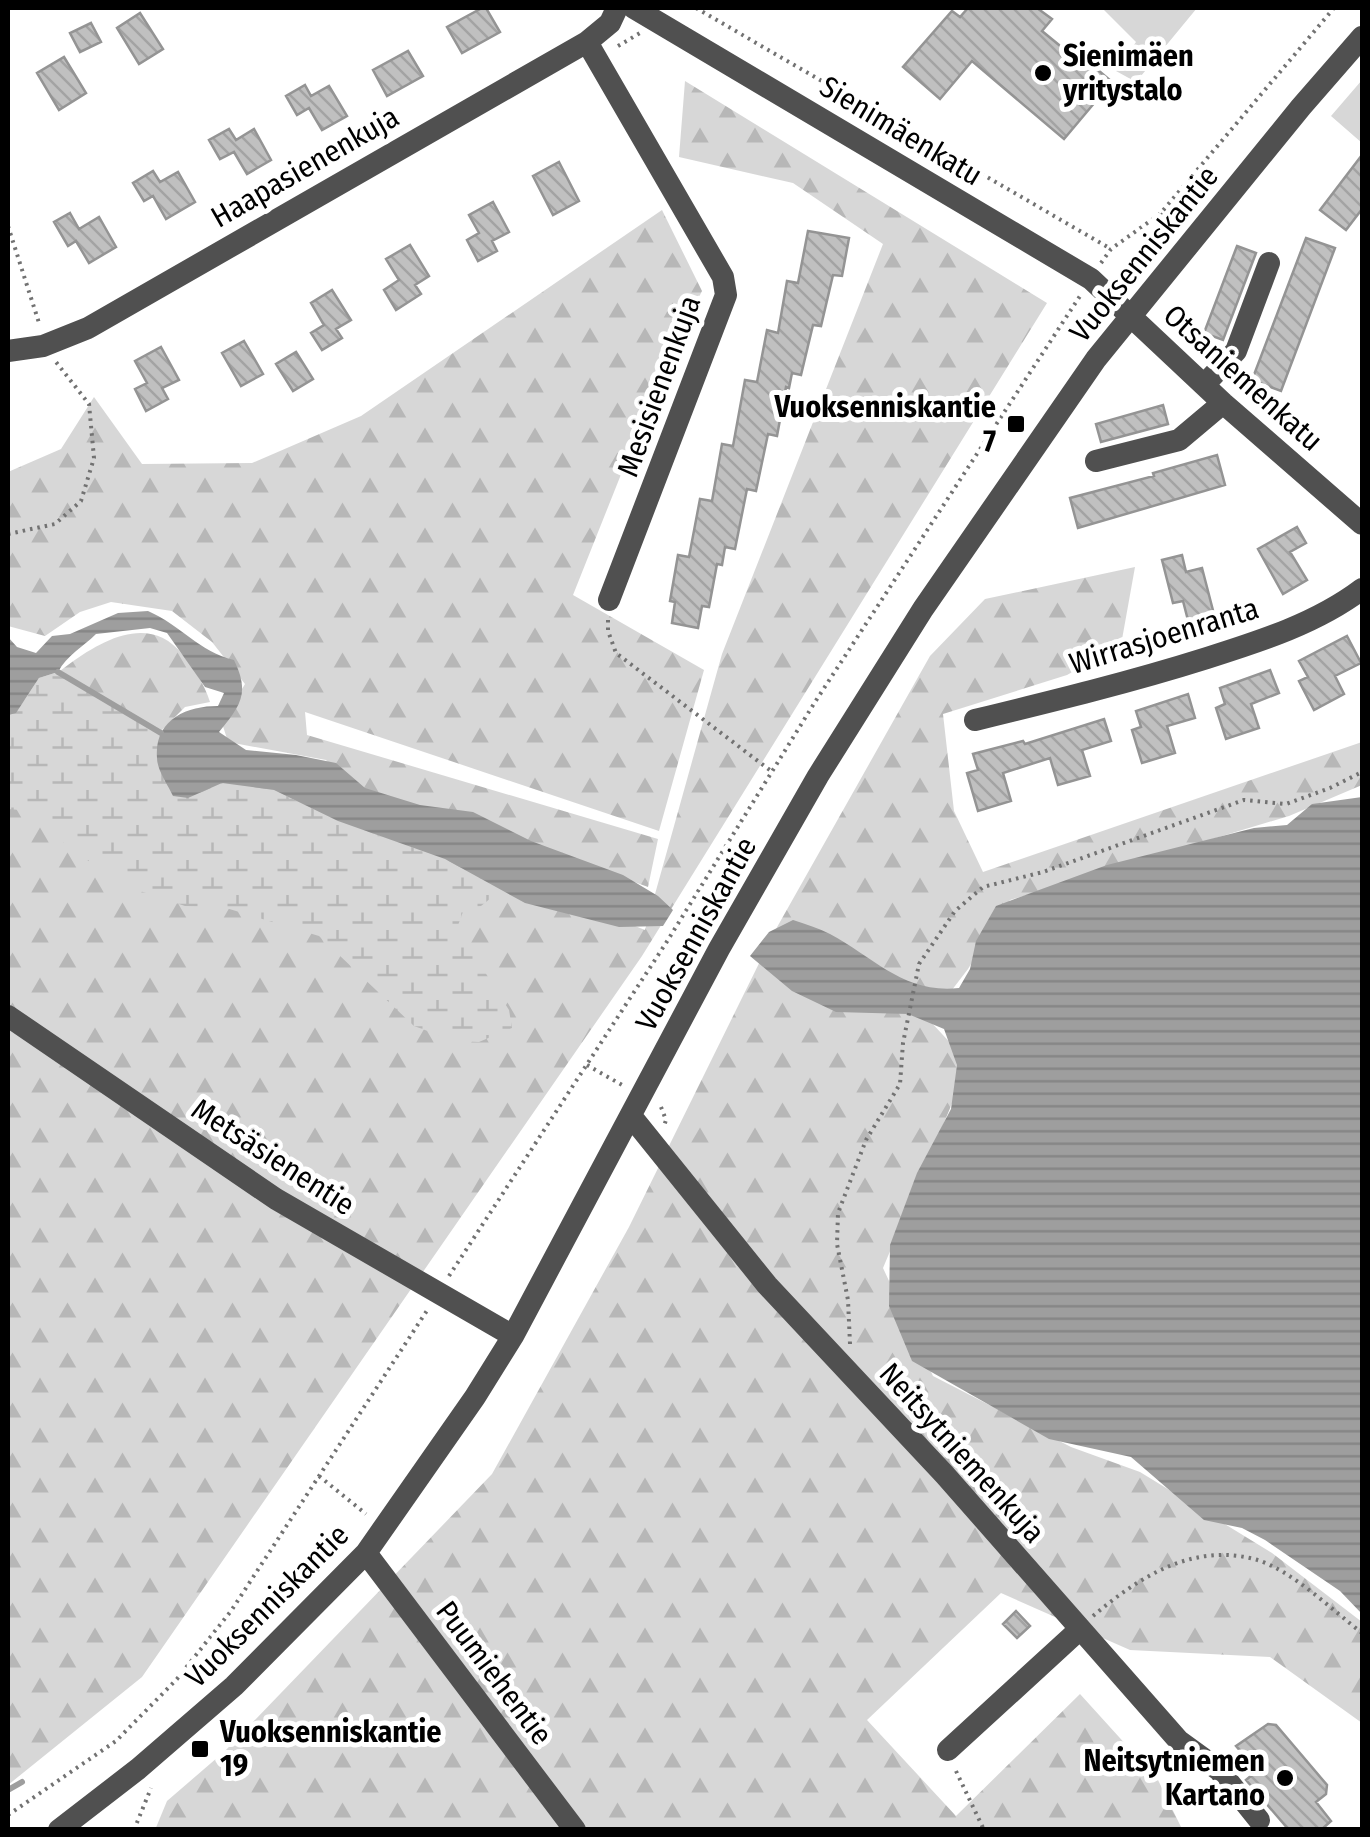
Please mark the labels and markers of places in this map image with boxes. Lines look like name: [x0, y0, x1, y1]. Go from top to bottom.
place label: Sienimäen yritystalo: [1062, 38, 1194, 108]
marker: Sienimäen yritystalo: [1032, 62, 1054, 84]
place label: Vuoksenniskantie 7: [773, 389, 996, 459]
marker: Vuoksenniskantie 7: [1005, 413, 1027, 435]
place label: Vuoksenniskantie 19: [219, 1714, 442, 1784]
marker: Vuoksenniskantie 19: [189, 1738, 211, 1760]
place label: Neitsytniemen Kartano: [1083, 1743, 1265, 1813]
marker: Neitsytniemen Kartano: [1274, 1767, 1296, 1789]

